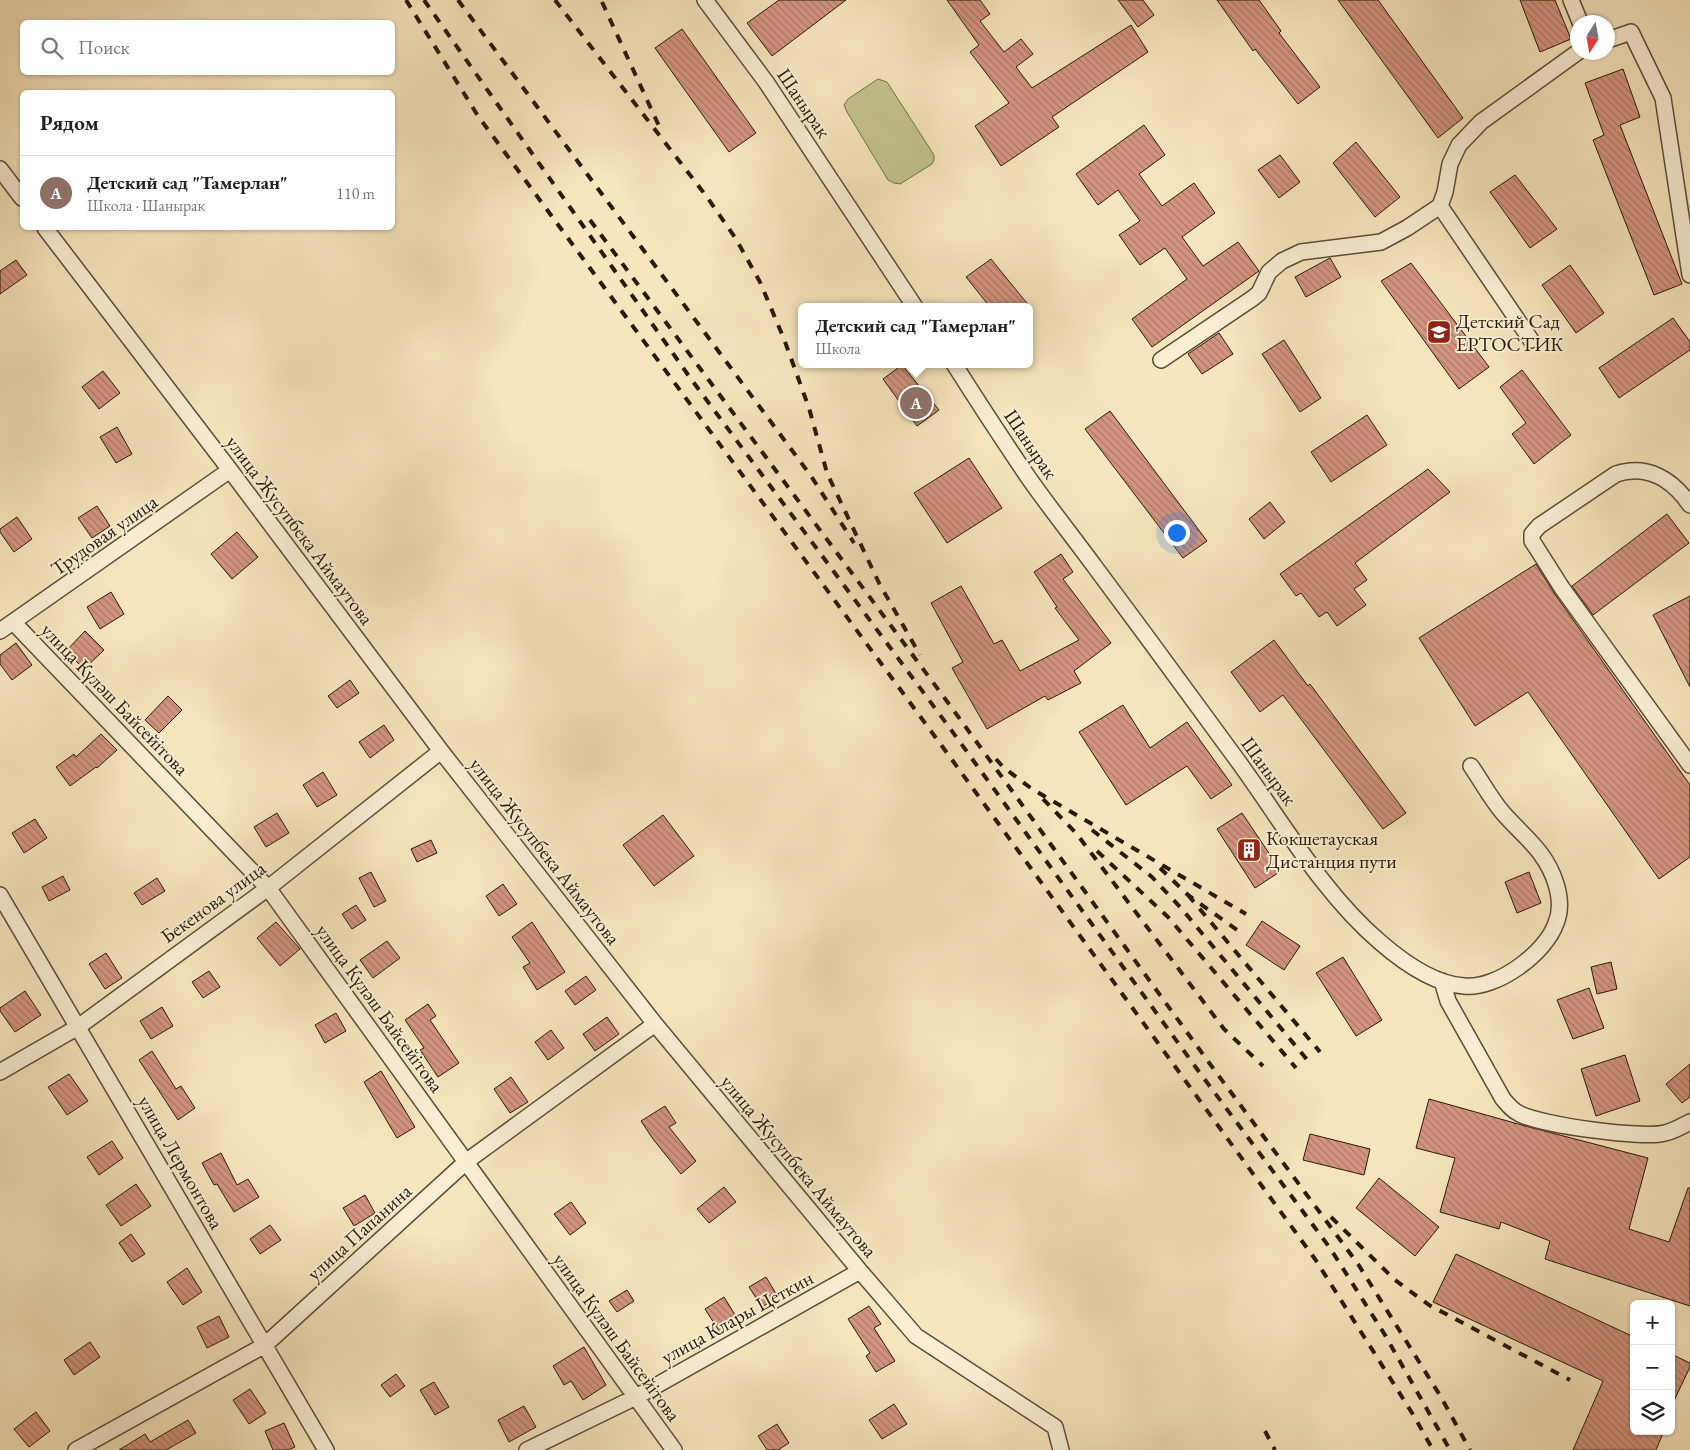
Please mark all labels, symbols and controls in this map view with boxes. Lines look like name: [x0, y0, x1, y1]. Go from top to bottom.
north arrow: [1570, 15, 1615, 60]
search box: [20, 20, 395, 75]
icon: search: [38, 34, 66, 62]
text: Поиск: [78, 35, 130, 60]
street label: Шанырак: [771, 63, 837, 143]
text: Рядом: [40, 109, 99, 136]
text: Детский сад "Тамерлан": [87, 170, 288, 195]
text: A: [50, 183, 62, 204]
text: 110 m: [336, 183, 375, 204]
text: Школа · Шанырак: [87, 195, 205, 216]
popup: [798, 303, 1033, 368]
place label: Детский Сад ЕРТОСТИК: [1456, 308, 1564, 357]
text: Детский сад "Тамерлан": [815, 313, 1016, 338]
school or university icon: Детский Сад ЕРТОСТИК: [1426, 319, 1452, 345]
text: Школа: [815, 338, 861, 359]
pin: A: [900, 384, 932, 422]
street label: Шанырак: [998, 404, 1064, 484]
street label: улица Жусупбека Аймаутова: [220, 430, 380, 630]
street label: Трудовая улица: [45, 489, 163, 581]
your location: [1164, 520, 1190, 546]
street label: улица Күләш Байсейітова: [35, 617, 195, 781]
street label: Шанырак: [1235, 731, 1303, 811]
street label: улица Жусупбека Аймаутова: [464, 752, 626, 950]
place label: Кокшетауская Дистанция пути: [1266, 825, 1397, 874]
building icon: Кокшетауская Дистанция пути: [1236, 837, 1262, 863]
street label: Бекенова улица: [155, 855, 271, 949]
street label: улица Күләш Байсейітова: [310, 919, 450, 1097]
street label: улица Жусупбека Аймаутова: [715, 1069, 883, 1263]
street label: улица Лермонтова: [132, 1090, 230, 1234]
street label: улица Папанина: [301, 1178, 417, 1286]
street label: улица Күләш Байсейітова: [547, 1248, 687, 1426]
street label: улица Клары Цеткин: [656, 1264, 818, 1370]
map controls: [1630, 1300, 1675, 1435]
button: +: [1630, 1300, 1675, 1345]
button: −: [1630, 1345, 1675, 1390]
button: layers: [1630, 1390, 1675, 1435]

